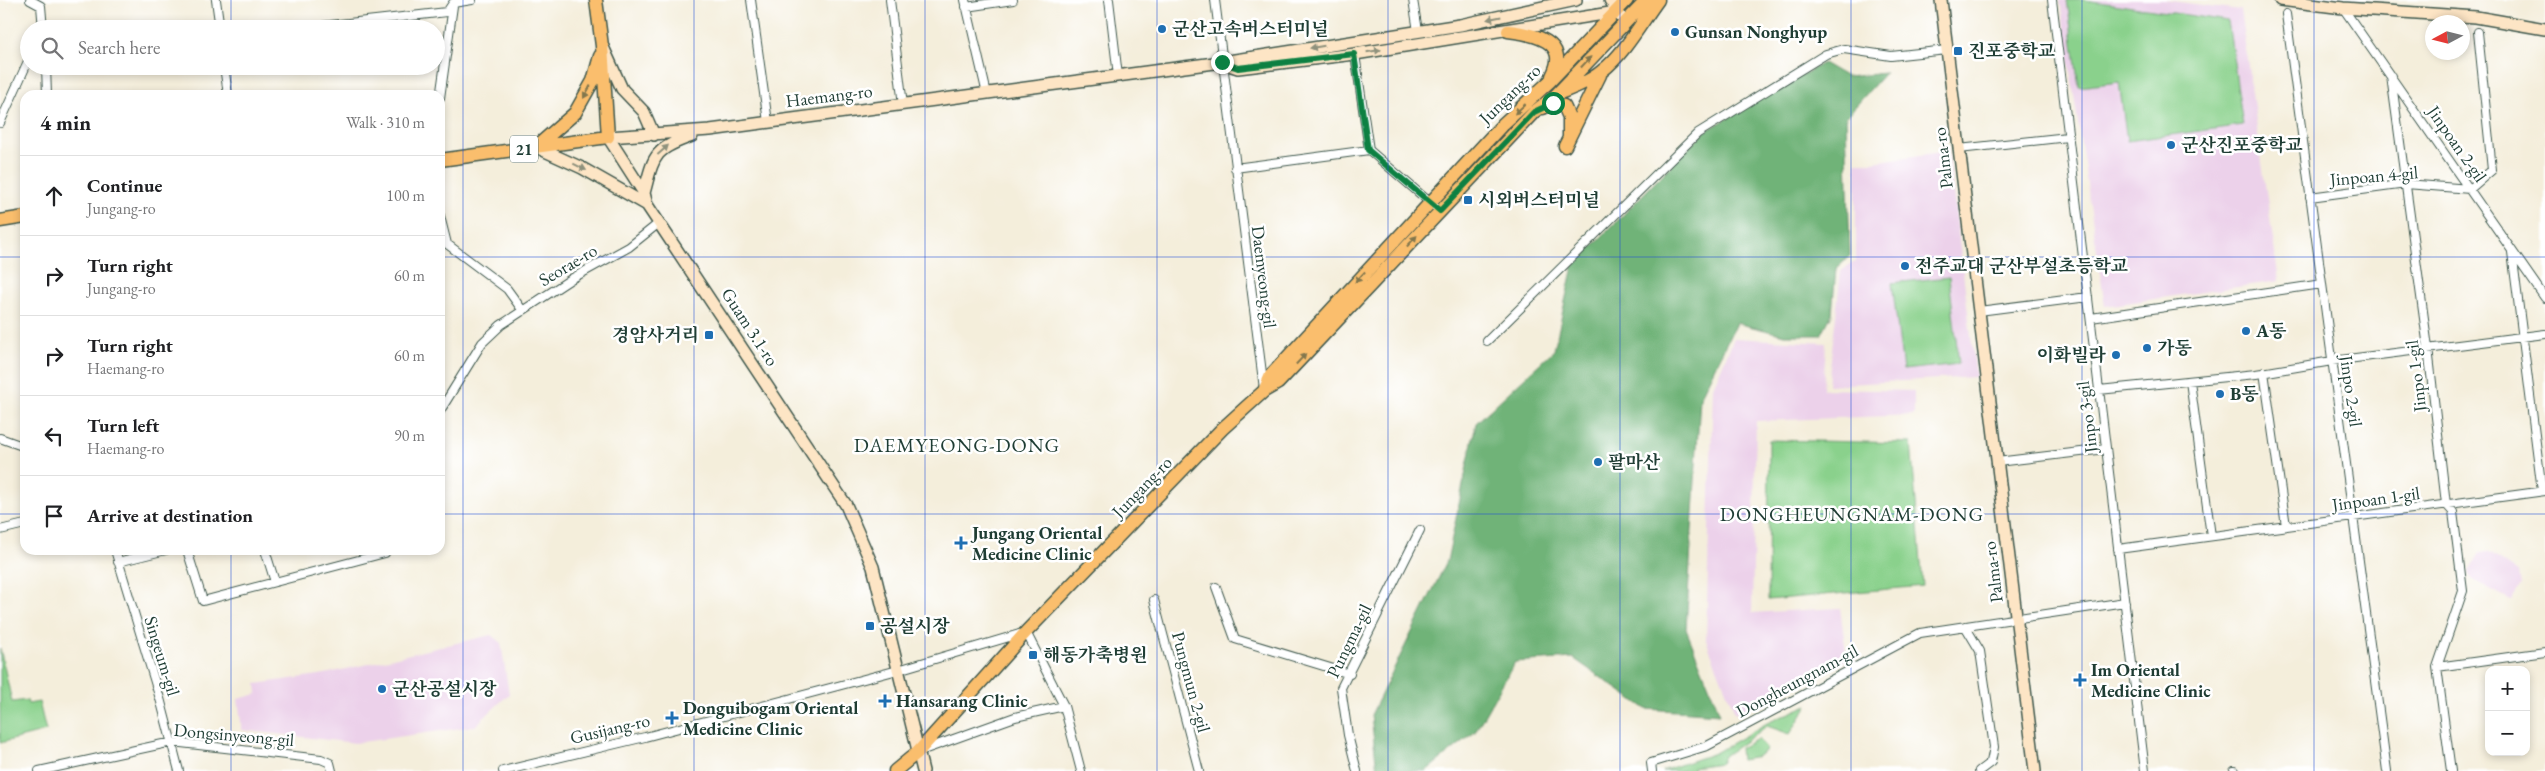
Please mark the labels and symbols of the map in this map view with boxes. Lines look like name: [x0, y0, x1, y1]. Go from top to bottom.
one-way arrow: [1486, 14, 1502, 22]
north arrow: [2425, 15, 2470, 60]
place label: 군산고속버스터미널: [1172, 17, 1329, 40]
place label: Gunsan Nonghyup: [1685, 20, 1827, 43]
marker: 군산고속버스터미널: [1156, 23, 1168, 35]
marker: Gunsan Nonghyup: [1669, 26, 1681, 38]
place label: 진포중학교: [1968, 39, 2056, 62]
one-way arrow: [1308, 44, 1324, 52]
marker: 진포중학교: [1952, 45, 1964, 57]
one-way arrow: [1366, 47, 1382, 55]
route end: [1211, 51, 1234, 74]
one-way arrow: [1580, 56, 1592, 68]
street label: Jungang-ro: [1472, 58, 1546, 130]
street label: Haemang-ro: [784, 79, 874, 112]
one-way arrow: [582, 85, 591, 99]
route start: [1542, 92, 1565, 115]
street label: Jinpoan 2-gil: [2422, 99, 2492, 186]
one-way arrow: [1513, 103, 1526, 114]
street label: Palma-ro: [1927, 126, 1958, 190]
place label: 군산진포중학교: [2181, 133, 2303, 156]
road number: 21: [510, 136, 538, 162]
marker: 군산진포중학교: [2165, 139, 2177, 151]
one-way arrow: [657, 144, 670, 155]
street label: Jinpoan 4-gil: [2327, 160, 2419, 191]
one-way arrow: [573, 163, 587, 171]
place label: 시외버스터미널: [1478, 188, 1600, 211]
marker: 시외버스터미널: [1462, 194, 1474, 206]
street label: Daemyeong-gil: [1247, 224, 1282, 329]
one-way arrow: [1406, 235, 1418, 247]
street label: Seorae-ro: [534, 238, 601, 291]
place label: 전주교대 군산부설초등학교: [1915, 254, 2129, 277]
marker: 전주교대 군산부설초등학교: [1899, 260, 1911, 272]
one-way arrow: [1354, 271, 1366, 283]
street label: Guam 3.1-ro: [717, 283, 784, 370]
place label: A동: [2255, 319, 2287, 342]
place label: 경암사거리: [612, 323, 699, 346]
marker: A동: [2240, 325, 2252, 337]
marker: 경암사거리: [703, 329, 715, 341]
place label: 가동: [2157, 336, 2192, 359]
street label: Jinpo 1-gil: [2400, 339, 2432, 415]
marker: 가동: [2141, 342, 2153, 354]
place label: 이화빌라: [2036, 343, 2107, 366]
marker: 이화빌라: [2110, 349, 2122, 361]
street label: Jinpo 2-gil: [2335, 352, 2368, 428]
one-way arrow: [1295, 354, 1307, 366]
street label: Jinpo 3-gil: [2071, 380, 2103, 456]
place label: B동: [2230, 382, 2259, 405]
marker: B동: [2214, 388, 2226, 400]
district label: DAEMYEONG-DONG: [854, 432, 1060, 458]
place label: 팔마산: [1608, 450, 1661, 473]
street label: Jungang-ro: [1105, 451, 1177, 524]
marker: 팔마산: [1592, 456, 1604, 468]
street label: Jinpoan 1-gil: [2329, 481, 2421, 516]
district label: DONGHEUNGNAM-DONG: [1720, 501, 1984, 527]
place label: Jungang Oriental Medicine Clinic: [970, 521, 1102, 565]
marker: Jungang Oriental Medicine Clinic: [954, 536, 968, 550]
street label: Palma-ro: [1977, 540, 2008, 604]
street label: Pungma-gil: [1321, 600, 1376, 682]
street label: Singeum-gil: [139, 613, 185, 698]
place label: 공설시장: [880, 614, 950, 637]
marker: 공설시장: [864, 620, 876, 632]
street label: Pungmun 2-gil: [1167, 629, 1216, 735]
street label: Dongheungnam-gil: [1732, 639, 1862, 722]
place label: 해동가축병원: [1043, 643, 1147, 666]
marker: 해동가축병원: [1027, 649, 1039, 661]
place label: Im Oriental Medicine Clinic: [2091, 658, 2211, 702]
marker: Im Oriental Medicine Clinic: [2073, 673, 2087, 687]
place label: 군산공설시장: [392, 677, 497, 700]
marker: 군산공설시장: [376, 683, 388, 695]
place label: Hansarang Clinic: [896, 689, 1028, 712]
marker: Hansarang Clinic: [878, 694, 892, 708]
place label: Donguibogam Oriental Medicine Clinic: [683, 696, 858, 740]
street label: Gusijang-ro: [568, 708, 652, 749]
marker: Donguibogam Oriental Medicine Clinic: [665, 711, 679, 725]
street label: Dongsinyeong-gil: [173, 718, 295, 751]

